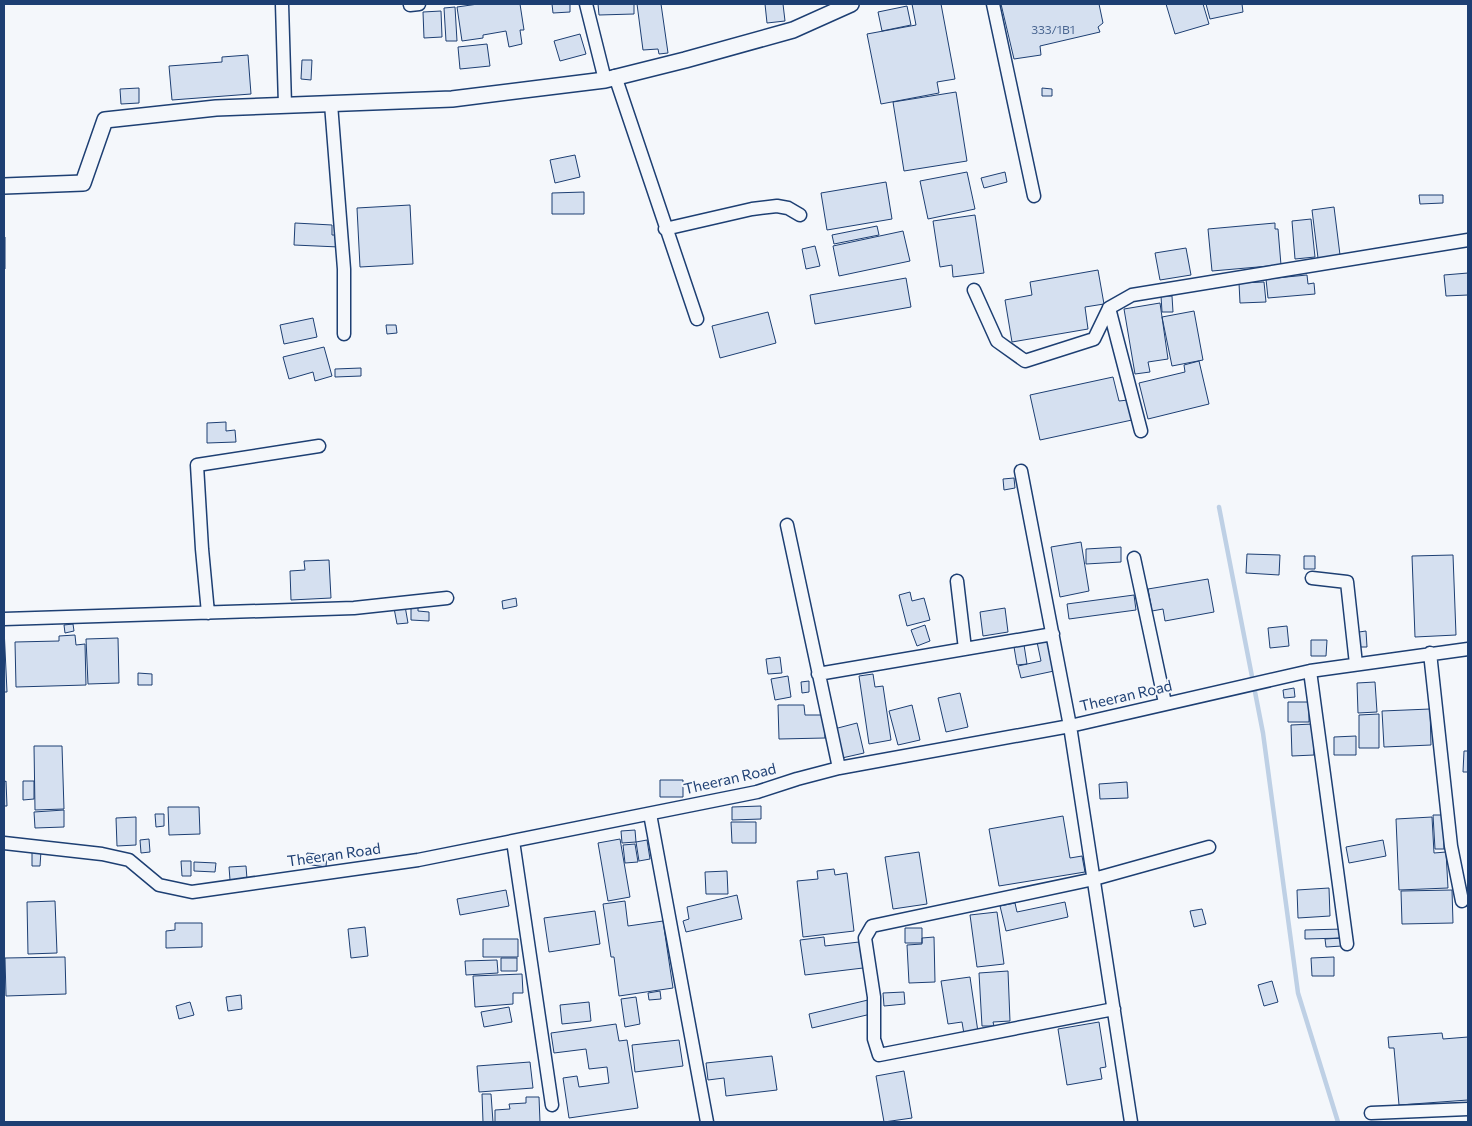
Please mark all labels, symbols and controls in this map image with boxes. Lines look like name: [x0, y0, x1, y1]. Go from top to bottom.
house number: 333/1B1: [1031, 22, 1075, 36]
street label: Theeran Road: [1078, 676, 1174, 714]
street label: Theeran Road: [682, 759, 778, 797]
street label: Theeran Road: [286, 839, 382, 869]

